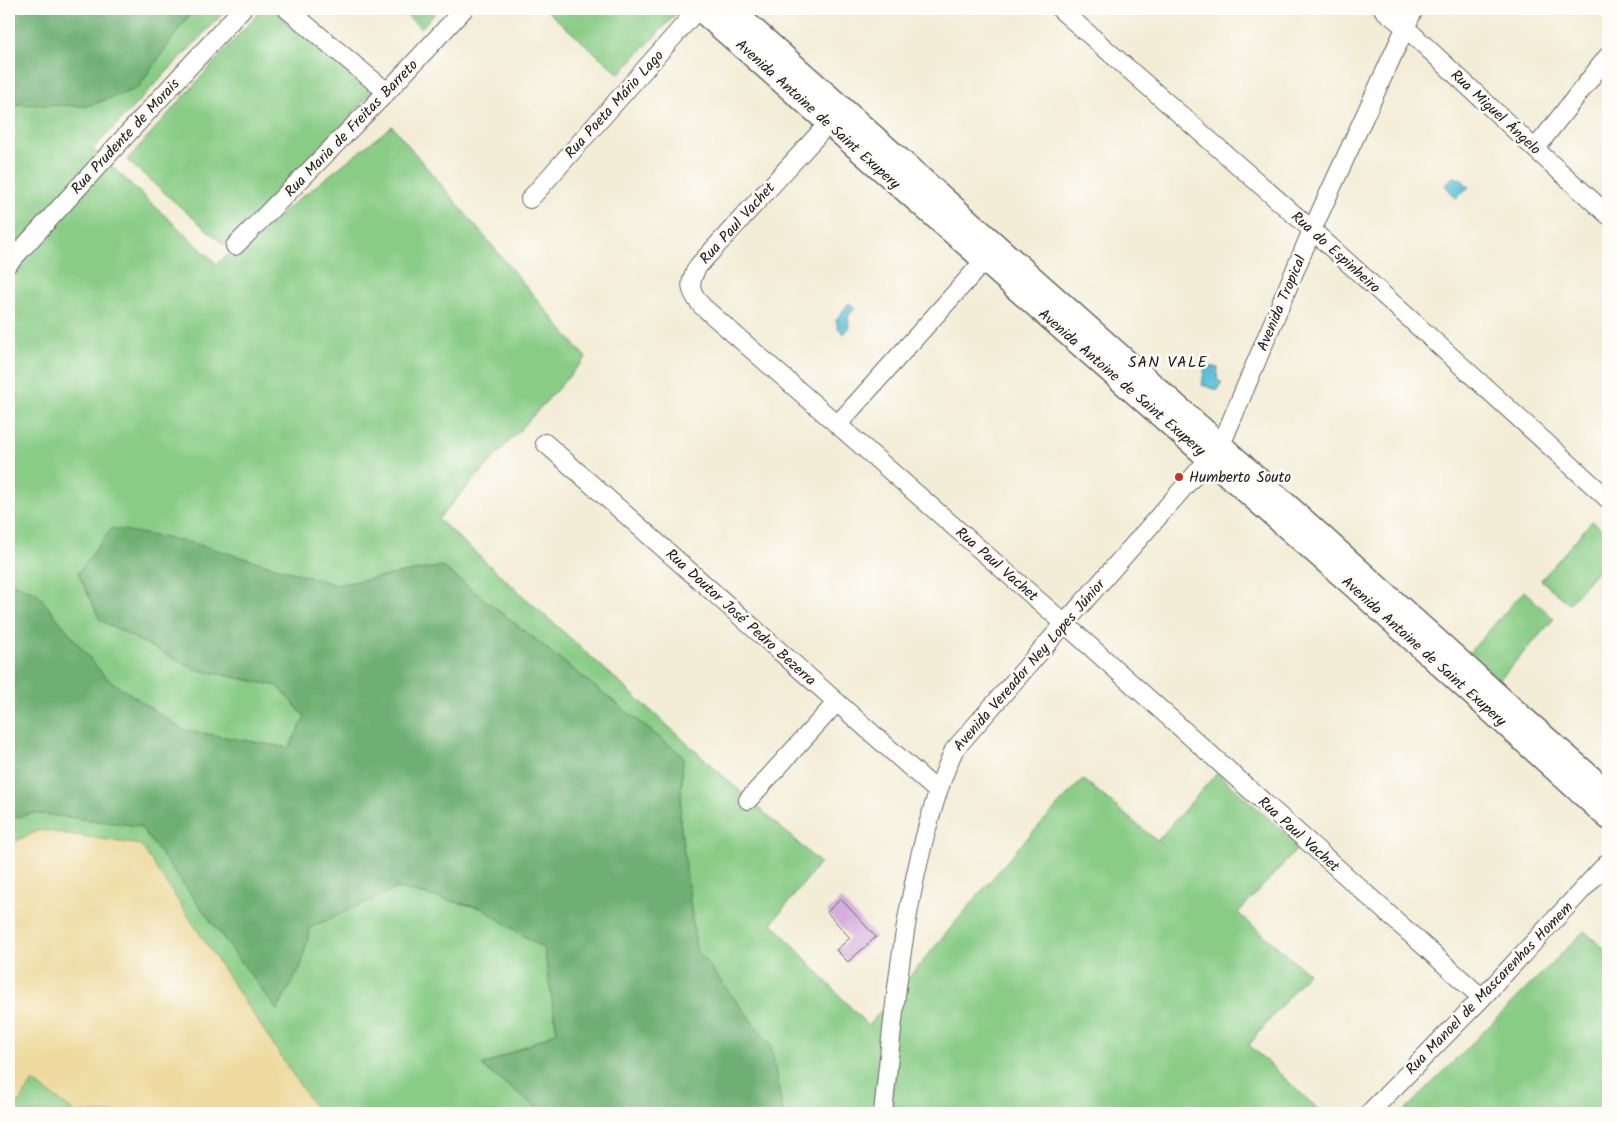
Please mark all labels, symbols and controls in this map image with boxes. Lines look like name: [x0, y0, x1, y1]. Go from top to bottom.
street label: Avenida Antoine de Saint Exupery: [729, 34, 906, 196]
street label: Rua Poeta Mário Lago: [559, 45, 670, 164]
street label: Rua Maria de Freitas Barreto: [279, 54, 424, 203]
street label: Rua Miguel Ángelo: [1444, 64, 1546, 161]
street label: Rua Prudente de Morais: [65, 73, 186, 200]
street label: Rua Paul Vachet: [694, 177, 781, 270]
street label: Rua do Espinheiro: [1285, 206, 1386, 300]
street label: Avenida Tropical: [1251, 251, 1313, 355]
street label: Avenida Antoine de Saint Exupery: [1032, 303, 1211, 463]
district label: SAN VALE: [1128, 350, 1208, 375]
place label: Humberto Souto: [1189, 466, 1291, 490]
marker: Humberto Souto: [1173, 471, 1185, 483]
street label: Rua Paul Vachet: [949, 522, 1043, 608]
street label: Rua Doutor José Pedro Bezerra: [660, 543, 821, 692]
street label: Avenida Antoine de Saint Exupery: [1335, 571, 1512, 733]
street label: Avenida Vereador Ney Lopes Júnior: [948, 573, 1112, 757]
street label: Rua Paul Vachet: [1252, 791, 1345, 878]
street label: Rua Manoel de Mascarenhas Homem: [1400, 897, 1579, 1081]

